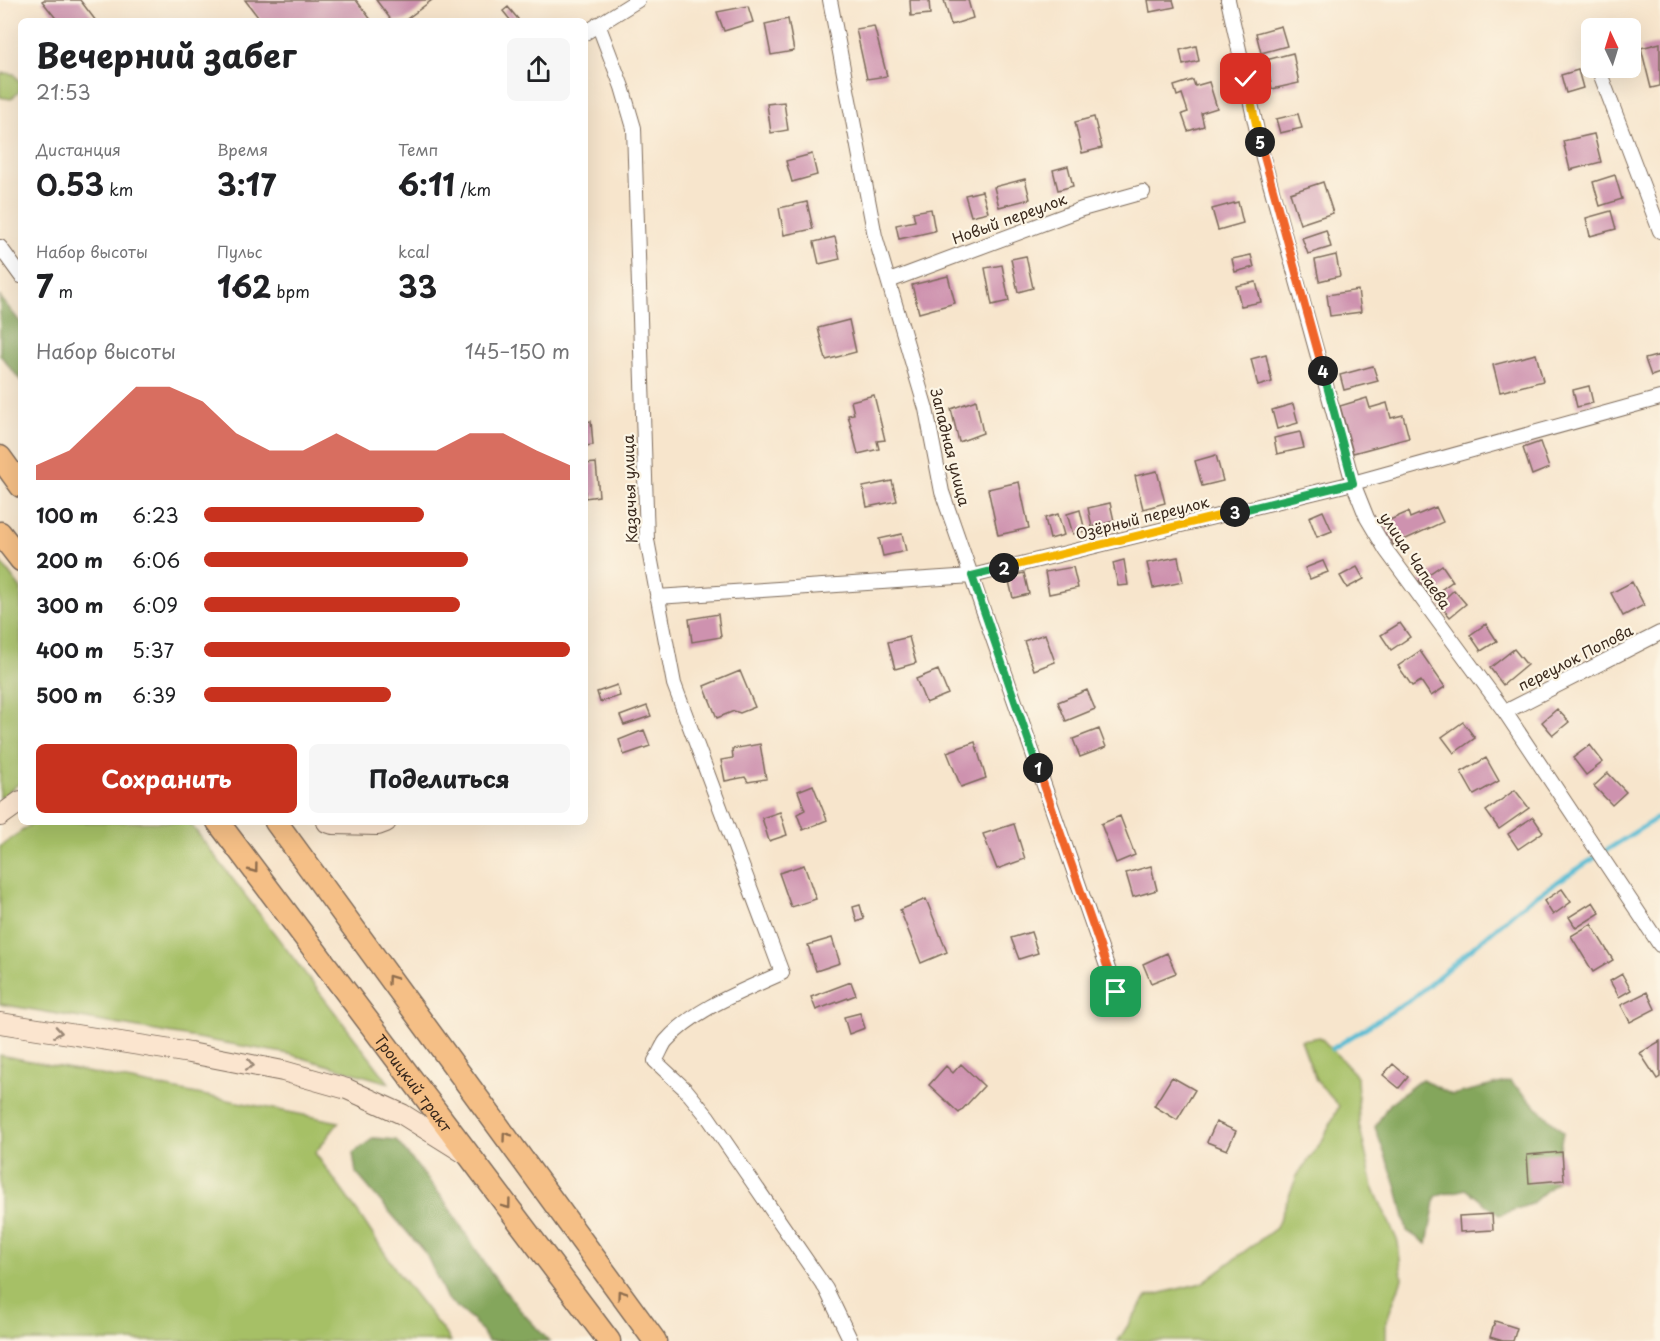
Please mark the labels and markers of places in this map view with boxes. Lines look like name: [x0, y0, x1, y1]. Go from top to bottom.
pin: [1220, 53, 1271, 104]
pin: 5: [1245, 127, 1275, 157]
pin: 4: [1308, 356, 1338, 386]
pin: 3: [1220, 497, 1250, 527]
pin: 2: [989, 553, 1019, 583]
pin: 1: [1023, 753, 1053, 783]
pin: [1090, 966, 1141, 1017]

